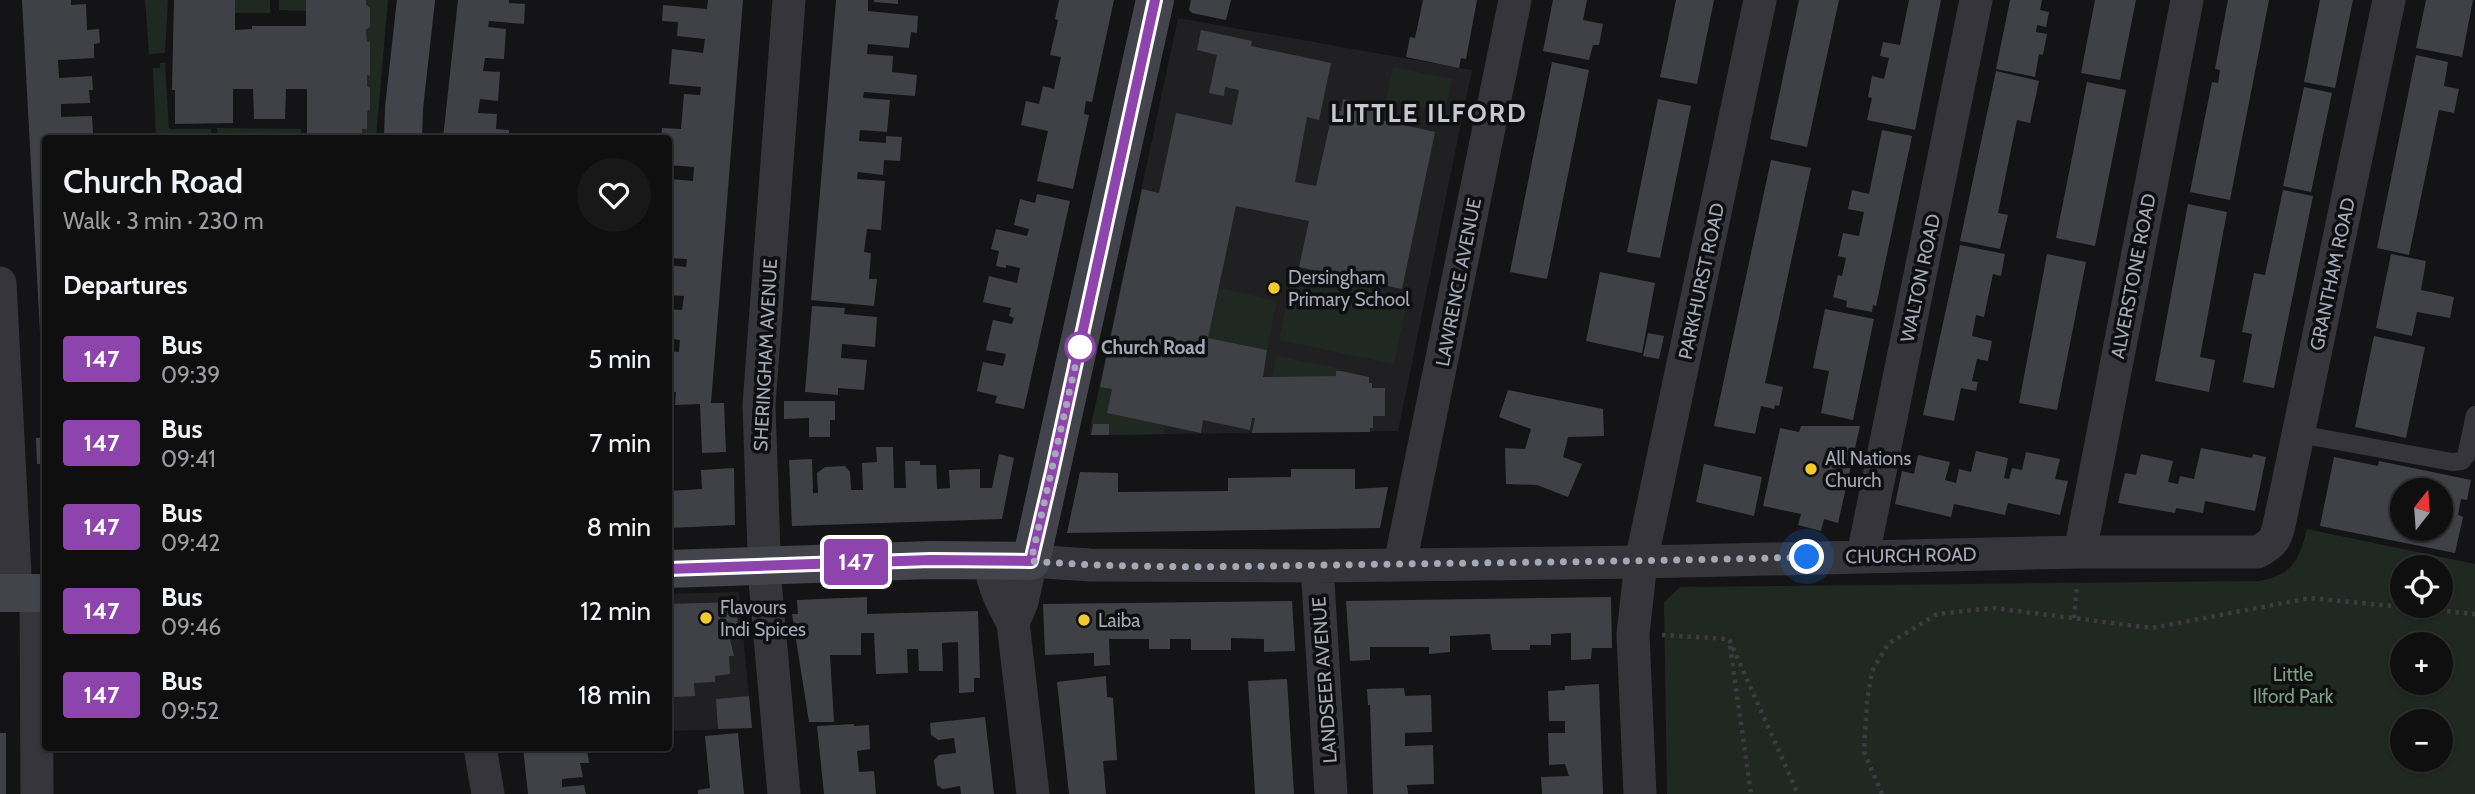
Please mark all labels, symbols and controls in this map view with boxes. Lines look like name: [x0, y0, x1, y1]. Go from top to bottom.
district label: LITTLE ILFORD: [1330, 97, 1528, 129]
button: heart: [577, 158, 651, 232]
text: Church Road: [63, 161, 243, 201]
street label: ALVERSTONE ROAD: [2106, 191, 2161, 361]
street label: GRANTHAM ROAD: [2305, 195, 2360, 353]
street label: LAWRENCE AVENUE: [1431, 196, 1486, 368]
street label: PARKHURST ROAD: [1674, 201, 1729, 362]
text: Walk · 3 min · 230 m: [63, 207, 264, 235]
street label: WALTON ROAD: [1896, 212, 1945, 344]
street label: SHERINGHAM AVENUE: [749, 258, 782, 452]
place label: Dersingham Primary School: [1288, 266, 1410, 311]
text: Departures: [63, 269, 187, 301]
marker: Dersingham Primary School: [1266, 280, 1282, 296]
text: Bus: [161, 329, 202, 361]
marker: Church Road: [1065, 332, 1095, 362]
place label: Church Road: [1101, 336, 1206, 359]
text: 5 min: [588, 343, 651, 375]
text: 147: [83, 344, 120, 373]
text: 09:39: [161, 361, 220, 389]
text: Bus: [161, 413, 202, 445]
text: 7 min: [589, 427, 651, 459]
text: 147: [83, 428, 120, 457]
text: 09:41: [161, 445, 216, 473]
place label: All Nations Church: [1825, 447, 1911, 492]
marker: All Nations Church: [1803, 461, 1819, 477]
north arrow: [2390, 478, 2454, 541]
map controls: [2390, 478, 2453, 772]
text: Bus: [161, 497, 202, 529]
text: 8 min: [587, 511, 651, 543]
text: 147: [83, 512, 120, 541]
text: 09:42: [161, 529, 220, 557]
line badge: 147: [816, 539, 896, 585]
your location: [1789, 539, 1824, 574]
street label: CHURCH ROAD: [1845, 543, 1977, 568]
text: 147: [838, 547, 874, 576]
button: locate: [2390, 555, 2453, 618]
text: Bus: [161, 581, 202, 613]
text: 12 min: [580, 595, 651, 627]
text: 147: [83, 596, 120, 625]
place label: Flavours Indi Spices: [720, 596, 806, 641]
street label: LANDSEER AVENUE: [1307, 596, 1342, 764]
place label: Laiba: [1098, 609, 1140, 632]
marker: Flavours Indi Spices: [698, 610, 714, 626]
marker: Laiba: [1076, 612, 1092, 628]
text: 09:46: [161, 613, 221, 641]
button: +: [2390, 632, 2453, 695]
park label: Little Ilford Park: [2253, 663, 2334, 708]
text: Bus: [161, 665, 202, 697]
text: 18 min: [578, 679, 651, 711]
text: 147: [83, 680, 120, 709]
text: 09:52: [161, 697, 219, 725]
button: −: [2390, 709, 2453, 772]

